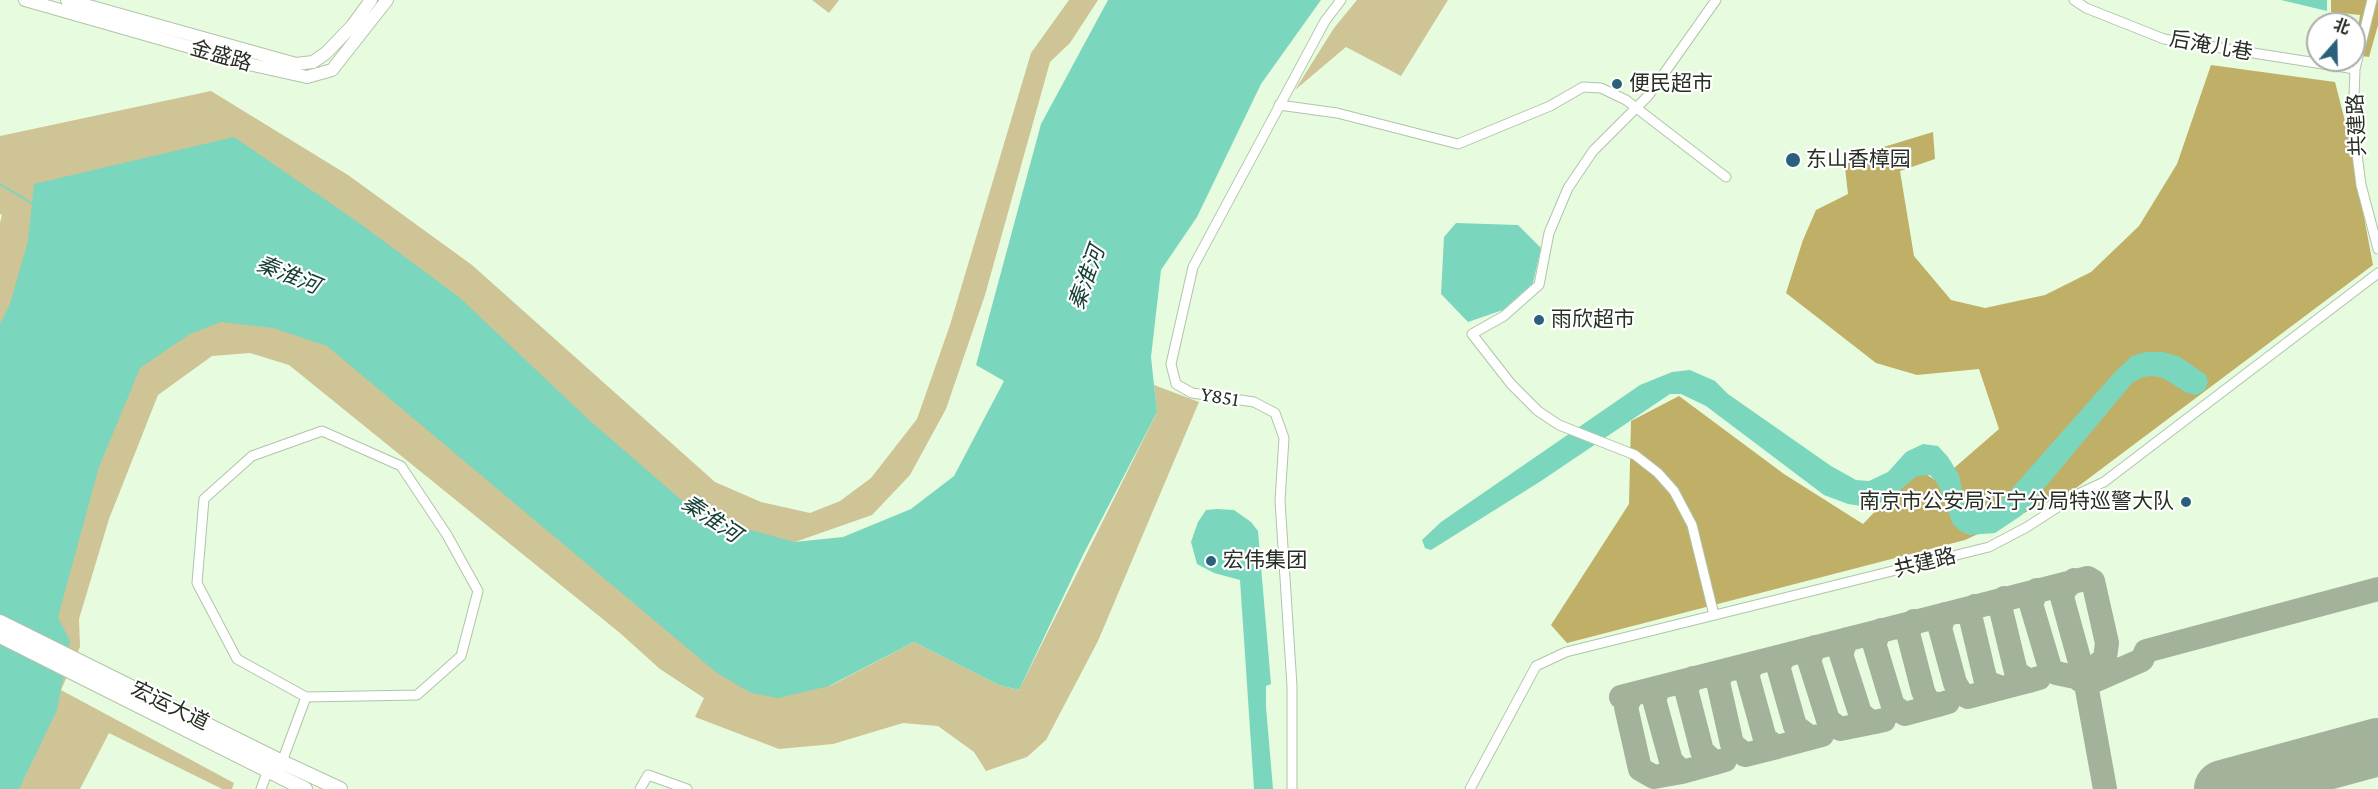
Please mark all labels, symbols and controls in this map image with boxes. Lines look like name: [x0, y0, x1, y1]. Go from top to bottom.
north arrow: [2306, 12, 2366, 72]
text: 北: [2331, 16, 2352, 37]
street label: 后淹儿巷: [2167, 26, 2255, 66]
street label: 金盛路: [187, 35, 255, 77]
place label: 便民超市: [1629, 71, 1713, 97]
marker: 便民超市: [1610, 77, 1624, 91]
street label: 共建路: [2343, 93, 2371, 157]
place label: 东山香樟园: [1806, 147, 1911, 173]
marker: 东山香樟园: [1784, 151, 1802, 169]
water label: 秦淮河: [1063, 242, 1111, 314]
water label: 秦淮河: [252, 250, 324, 300]
place label: 雨欣超市: [1551, 307, 1635, 333]
marker: 雨欣超市: [1532, 313, 1546, 327]
street label: Y851: [1199, 382, 1241, 412]
place label: 南京市公安局江宁分局特巡警大队: [1859, 489, 2174, 515]
water label: 秦淮河: [676, 490, 746, 548]
marker: 南京市公安局江宁分局特巡警大队: [2179, 495, 2193, 509]
street label: 共建路: [1891, 543, 1959, 583]
place label: 宏伟集团: [1223, 548, 1307, 574]
marker: 宏伟集团: [1204, 554, 1218, 568]
street label: 宏运大道: [127, 676, 213, 736]

